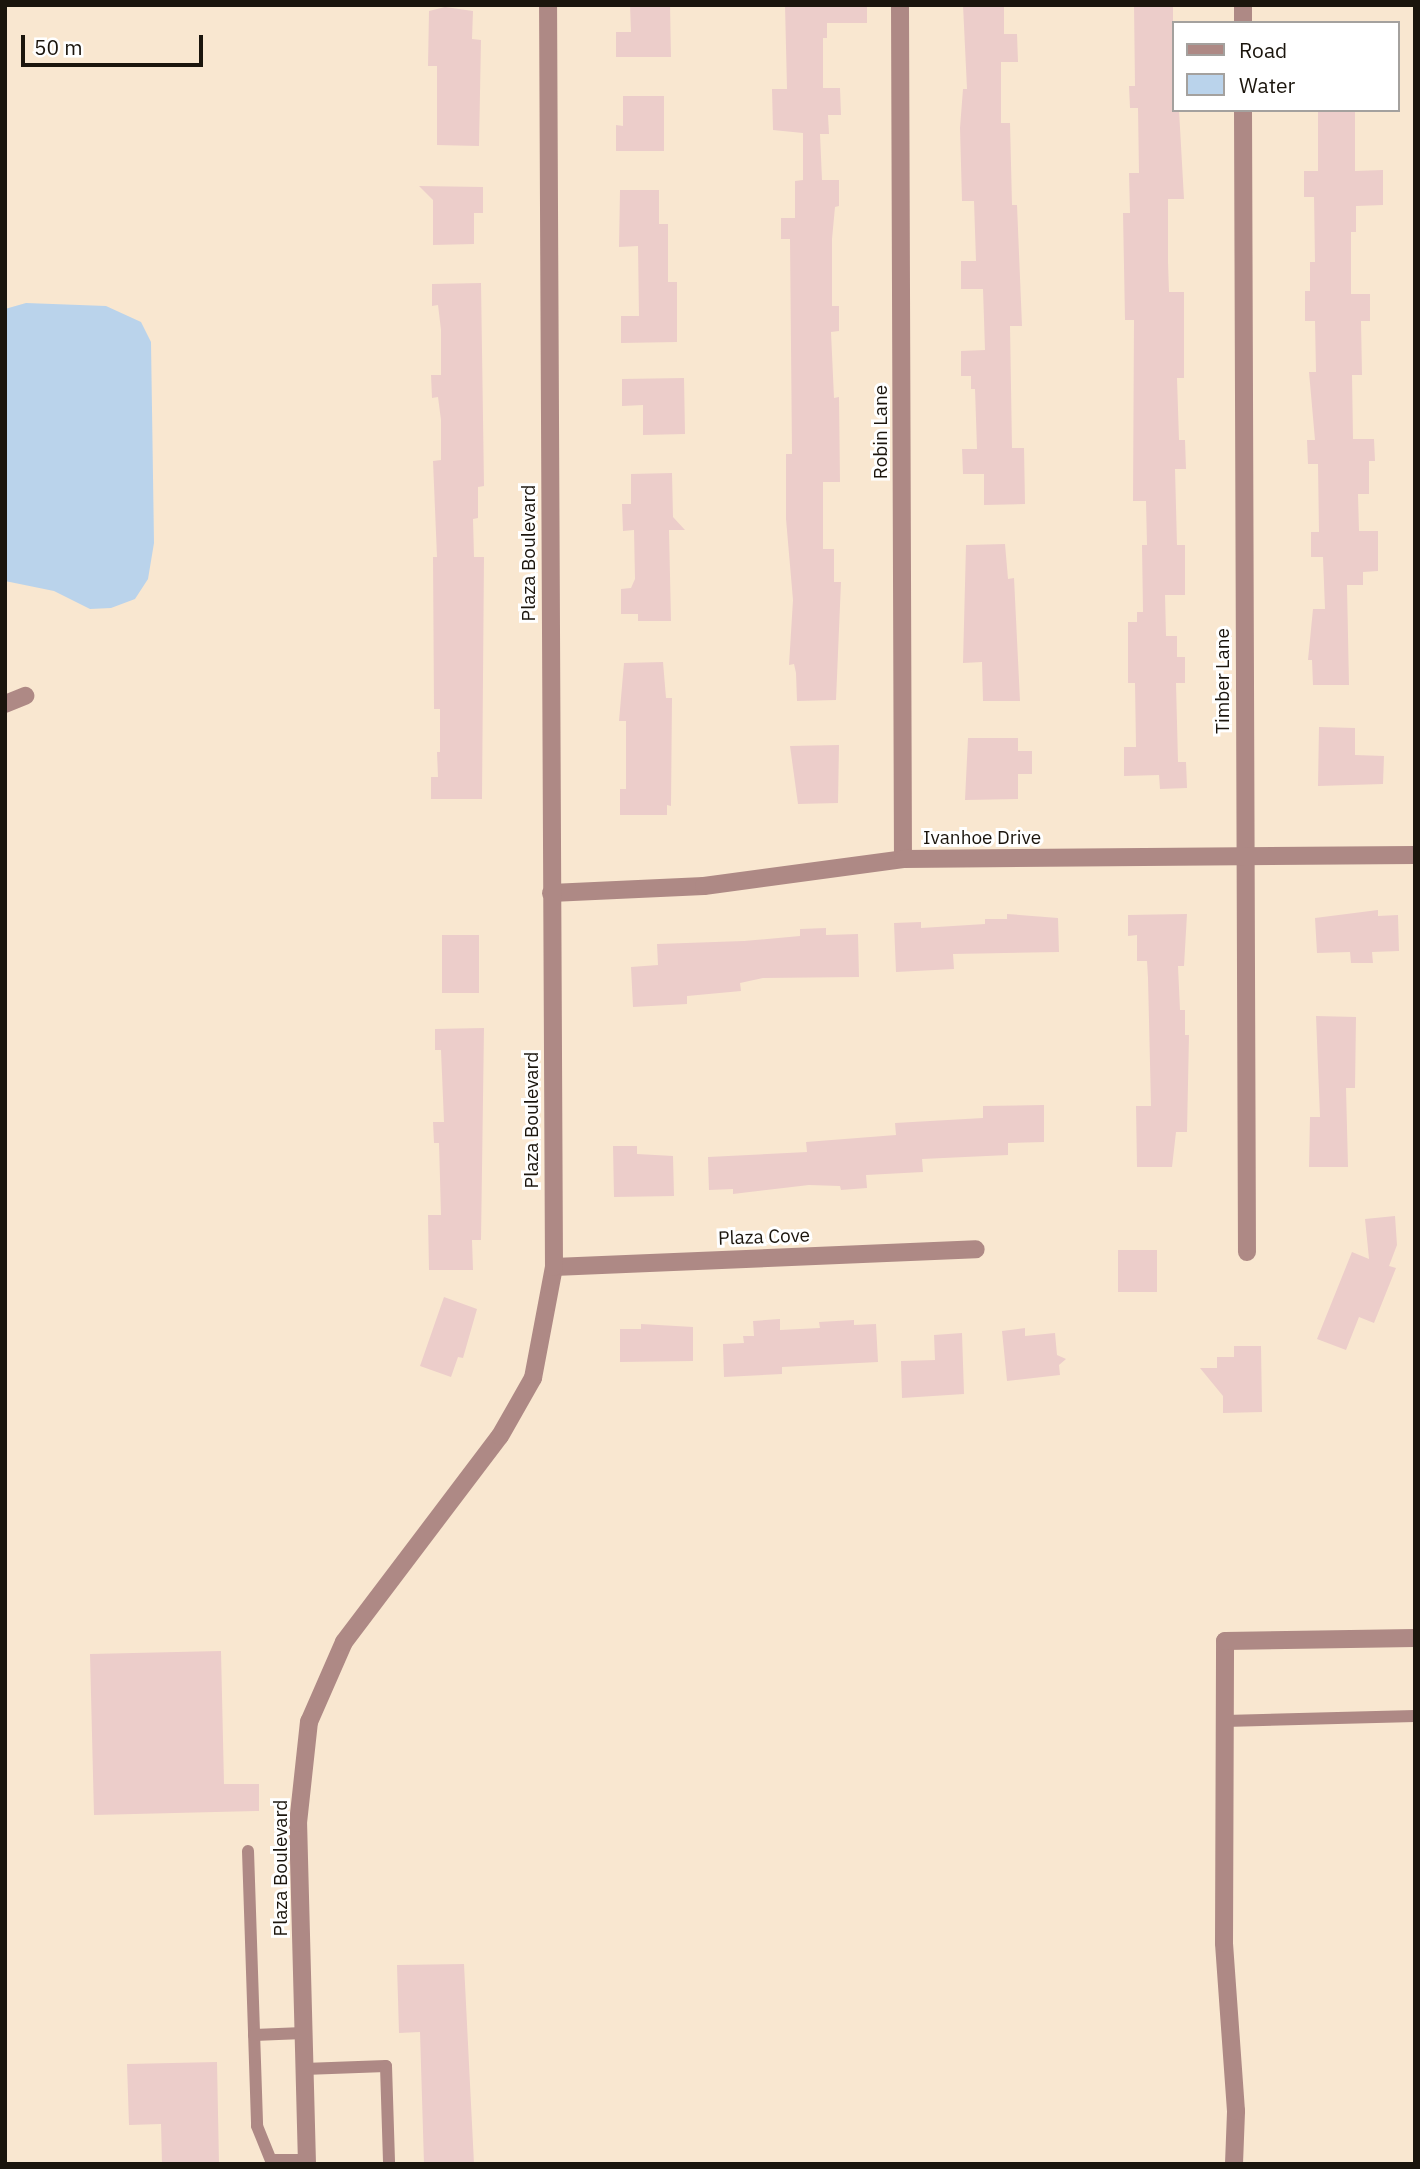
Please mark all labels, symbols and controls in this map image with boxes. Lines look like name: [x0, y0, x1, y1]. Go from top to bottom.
scale bar: [24, 21, 206, 65]
legend: [1172, 21, 1399, 112]
text: 50 m: [34, 33, 83, 61]
text: Road: [1239, 36, 1287, 64]
text: Water: [1239, 71, 1295, 99]
street label: Robin Lane: [870, 385, 892, 479]
street label: Plaza Boulevard: [518, 485, 540, 621]
street label: Timber Lane: [1212, 628, 1234, 734]
street label: Ivanhoe Drive: [923, 827, 1041, 849]
street label: Plaza Boulevard: [521, 1052, 543, 1188]
street label: Plaza Cove: [718, 1224, 810, 1250]
street label: Plaza Boulevard: [270, 1800, 292, 1936]

